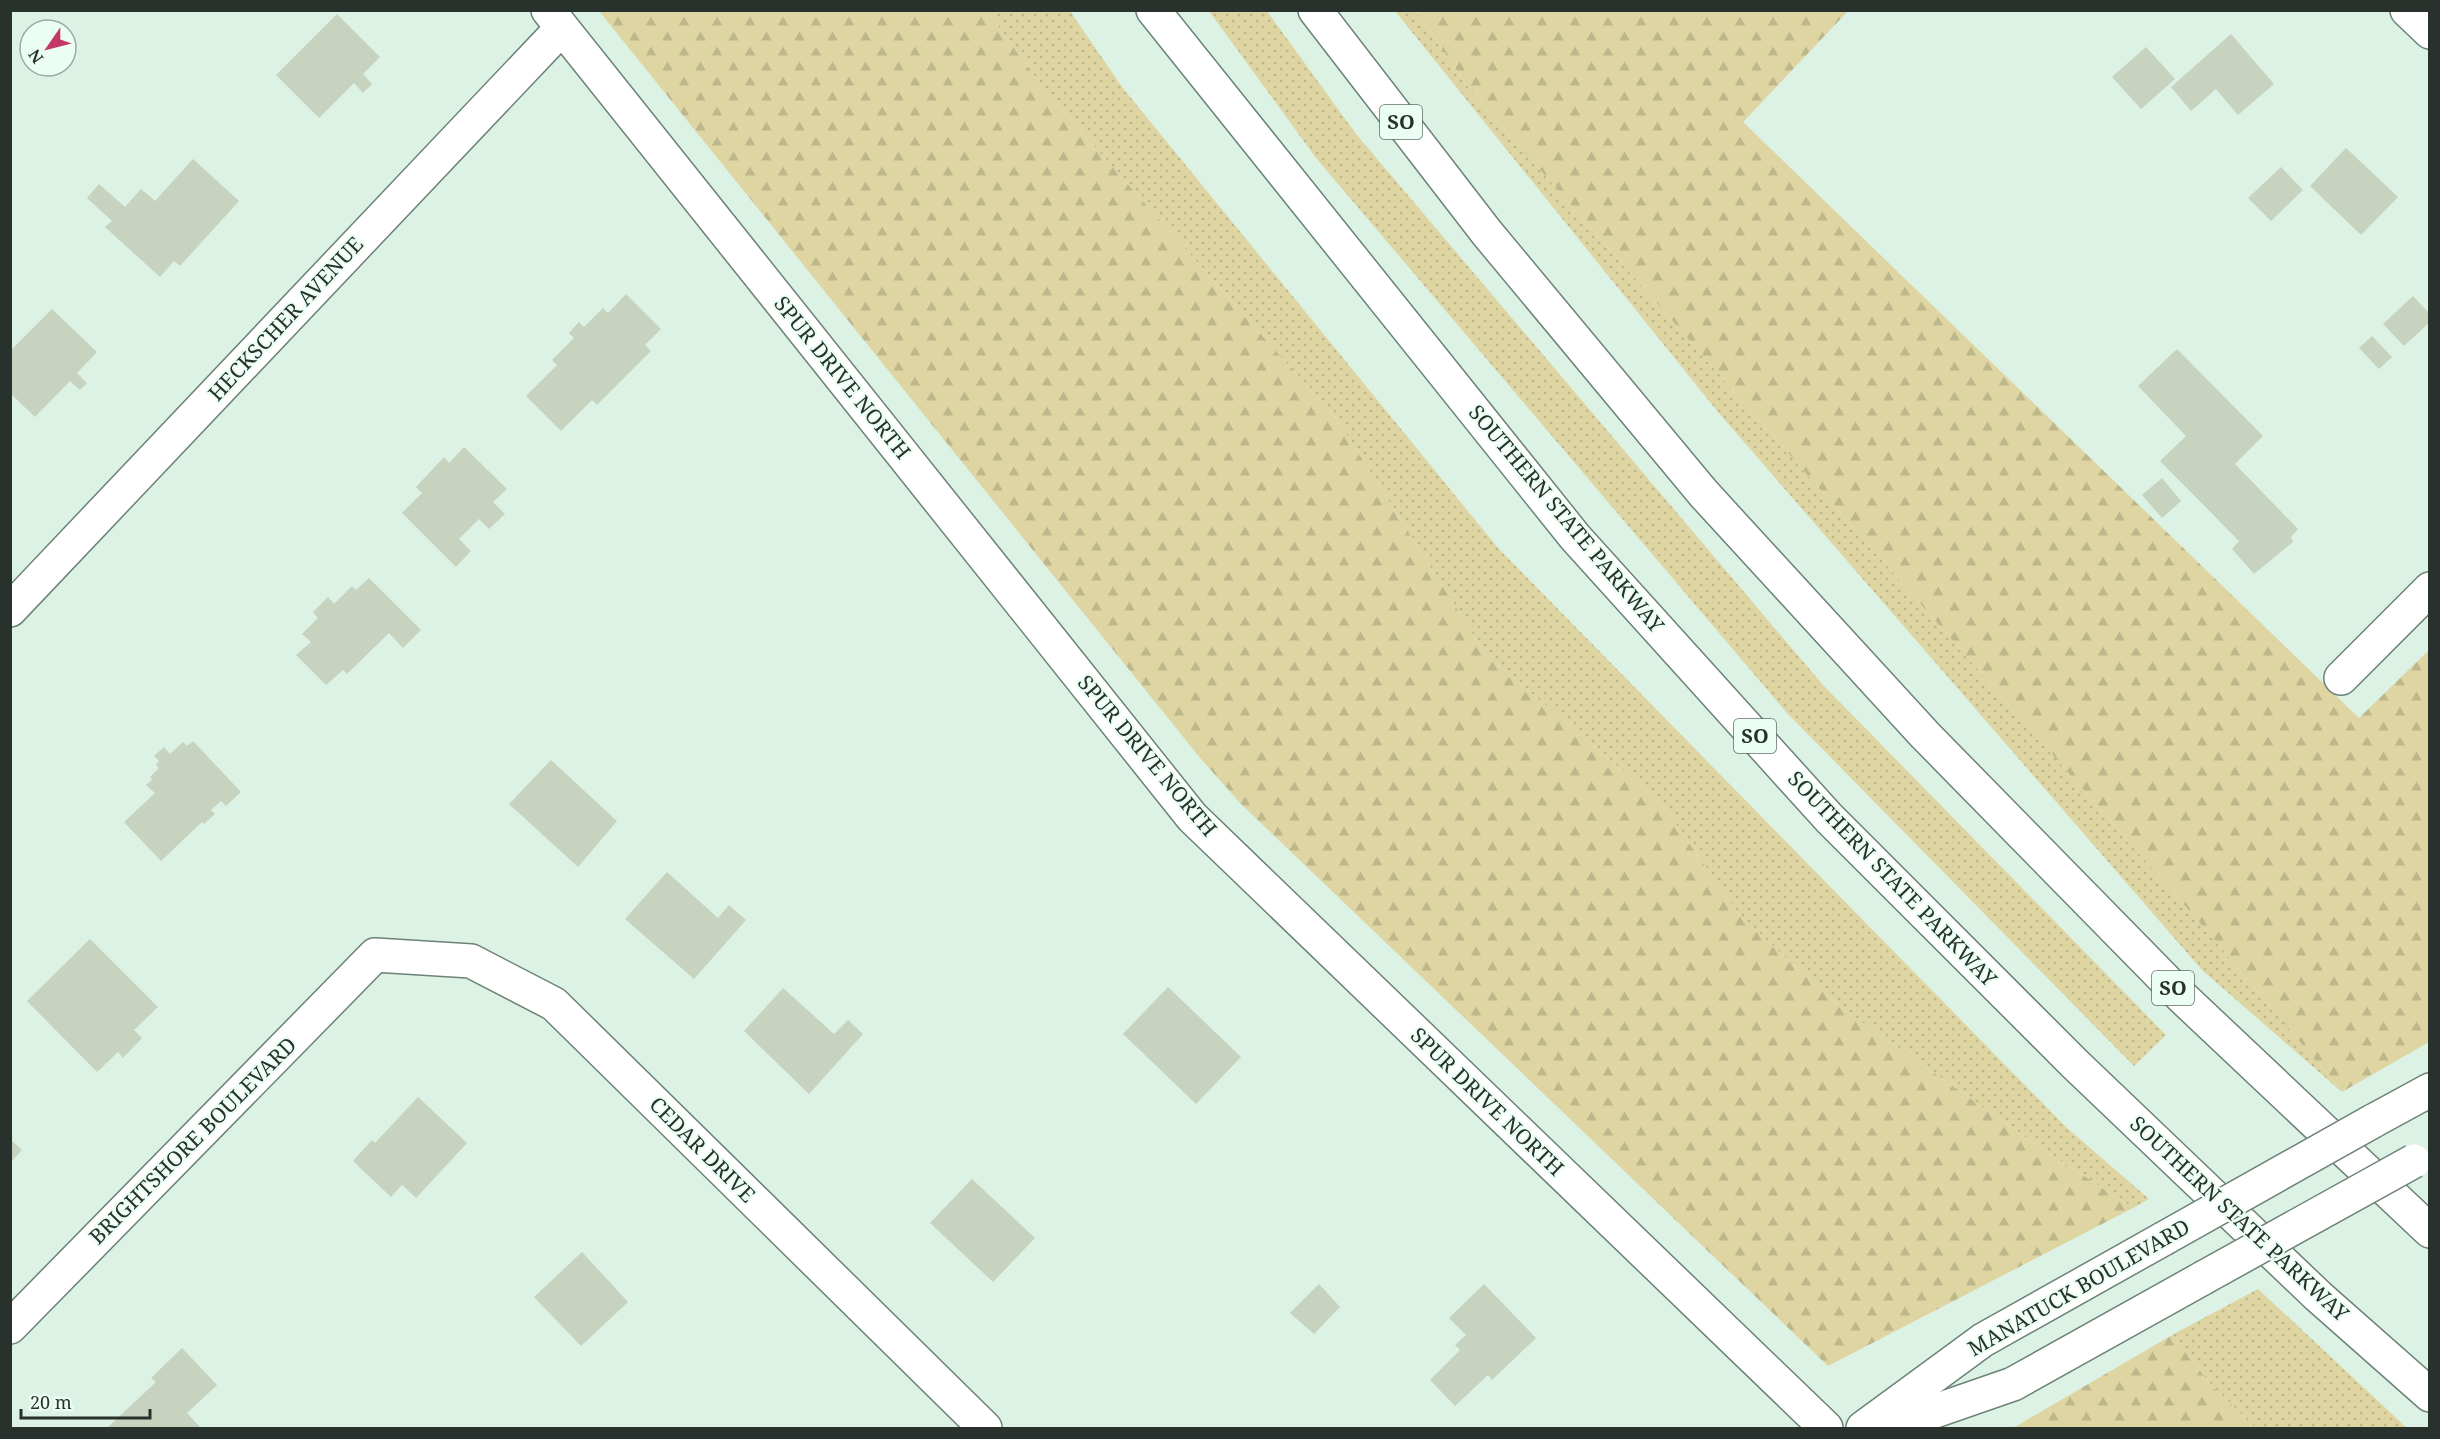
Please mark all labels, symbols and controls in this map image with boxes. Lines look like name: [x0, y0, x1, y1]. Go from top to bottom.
north arrow: [18, 18, 78, 78]
text: N: [23, 45, 48, 68]
road number: SO: [1380, 105, 1422, 139]
street label: HECKSCHER AVENUE: [202, 230, 369, 407]
street label: SPUR DRIVE NORTH: [768, 290, 917, 465]
street label: SOUTHERN STATE PARKWAY: [1463, 399, 1671, 639]
street label: SPUR DRIVE NORTH: [1072, 669, 1224, 842]
road number: SO: [1734, 719, 1776, 753]
street label: SOUTHERN STATE PARKWAY: [1782, 764, 2004, 993]
road number: SO: [2152, 971, 2194, 1005]
street label: SPUR DRIVE NORTH: [1405, 1021, 1570, 1182]
street label: BRIGHTSHORE BOULEVARD: [83, 1031, 302, 1250]
street label: CEDAR DRIVE: [644, 1090, 762, 1208]
street label: SOUTHERN STATE PARKWAY: [2124, 1109, 2356, 1328]
street label: MANATUCK BOULEVARD: [1963, 1212, 2194, 1362]
scale bar: [21, 1382, 150, 1420]
text: 20 m: [30, 1390, 72, 1414]

